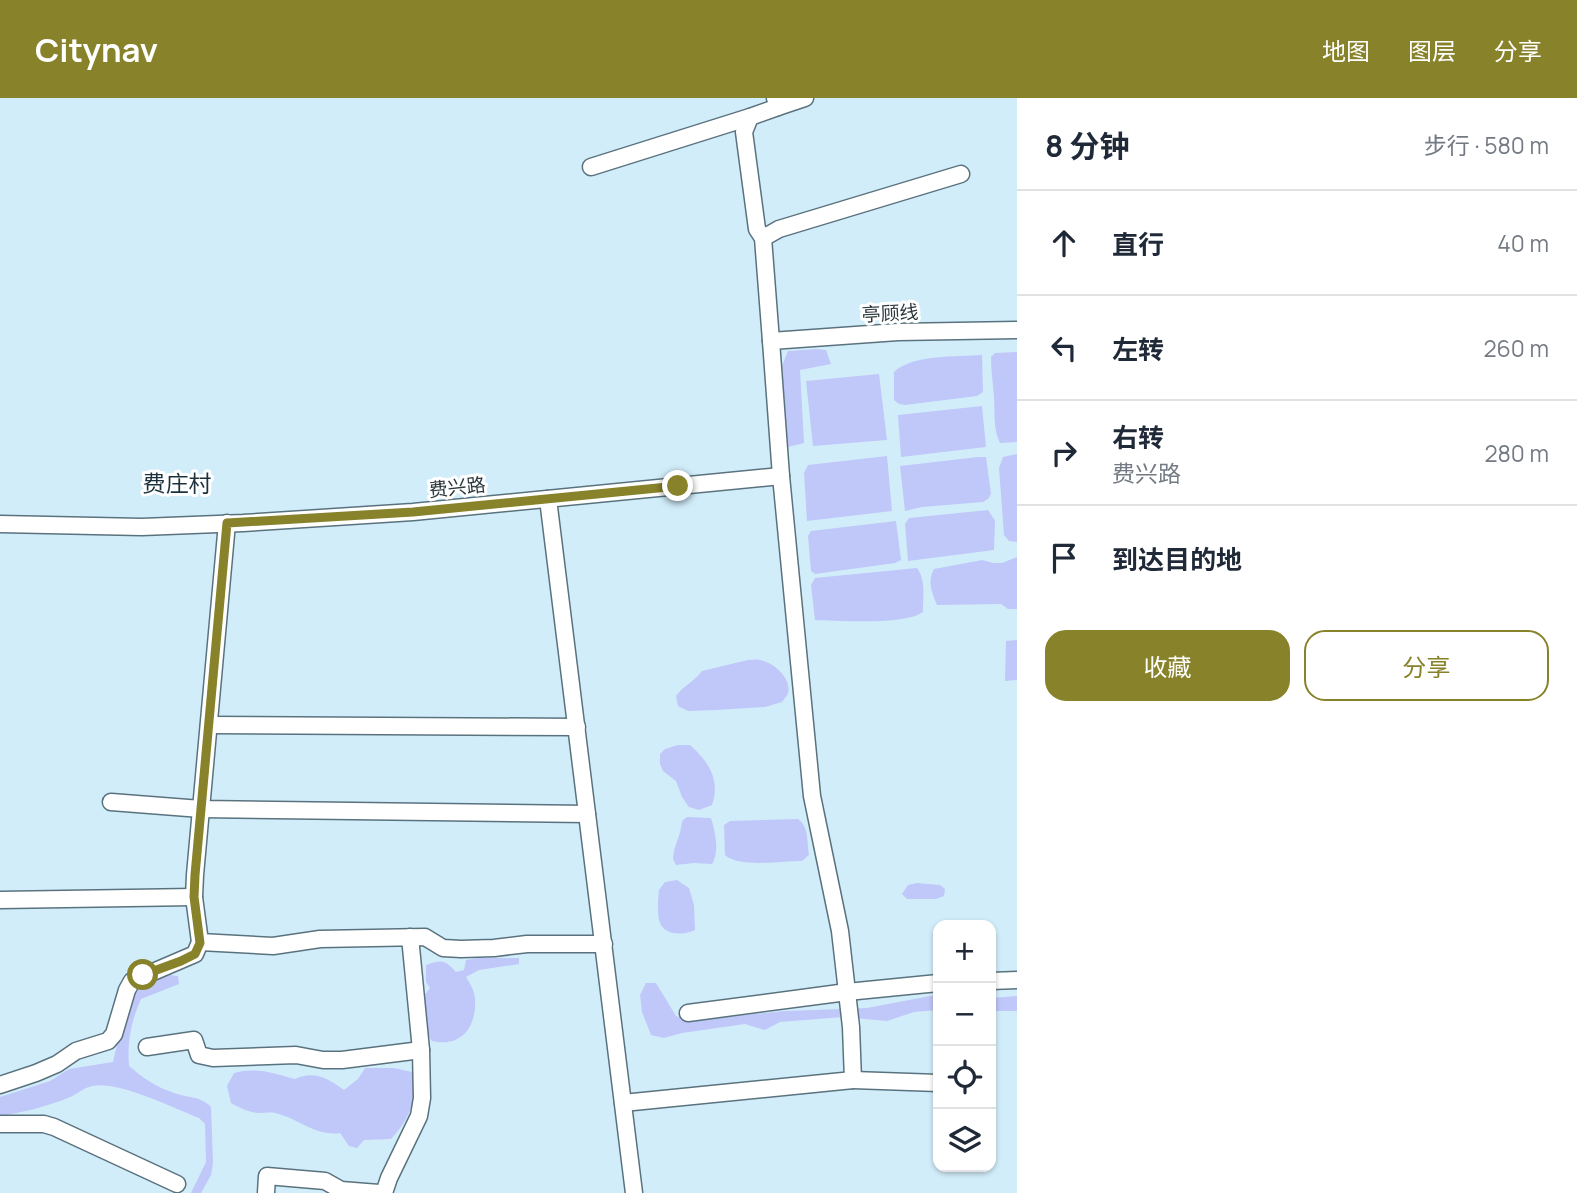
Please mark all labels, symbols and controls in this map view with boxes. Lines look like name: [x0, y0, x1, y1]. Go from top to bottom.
text: Citynav: [35, 27, 158, 72]
text: 地图: [1322, 34, 1370, 67]
text: 图层: [1408, 34, 1456, 67]
text: 分享: [1494, 34, 1542, 67]
text: 8 分钟: [1045, 125, 1129, 166]
text: 步行 · 580 m: [1424, 129, 1549, 161]
icon: ahead: [1045, 224, 1083, 262]
text: 直行: [1112, 226, 1164, 262]
text: 40 m: [1497, 227, 1549, 259]
street label: 亭顾线: [861, 299, 919, 327]
icon: left: [1045, 329, 1083, 367]
text: 左转: [1112, 331, 1164, 367]
text: 260 m: [1483, 332, 1549, 364]
text: 右转: [1112, 419, 1164, 455]
icon: right: [1045, 434, 1083, 472]
text: 280 m: [1484, 437, 1549, 469]
text: 费兴路: [1112, 457, 1181, 489]
district label: 费庄村: [143, 467, 212, 499]
route end: [662, 470, 693, 501]
street label: 费兴路: [427, 471, 487, 503]
icon: arrive: [1045, 539, 1083, 577]
text: 到达目的地: [1112, 541, 1242, 577]
button: 收藏: [1045, 630, 1290, 701]
button: 分享: [1304, 630, 1549, 701]
map controls: [933, 920, 996, 1172]
button: +: [933, 920, 996, 983]
route start: [127, 959, 158, 990]
button: −: [933, 983, 996, 1046]
button: locate: [933, 1046, 996, 1109]
button: layers: [933, 1109, 996, 1172]

